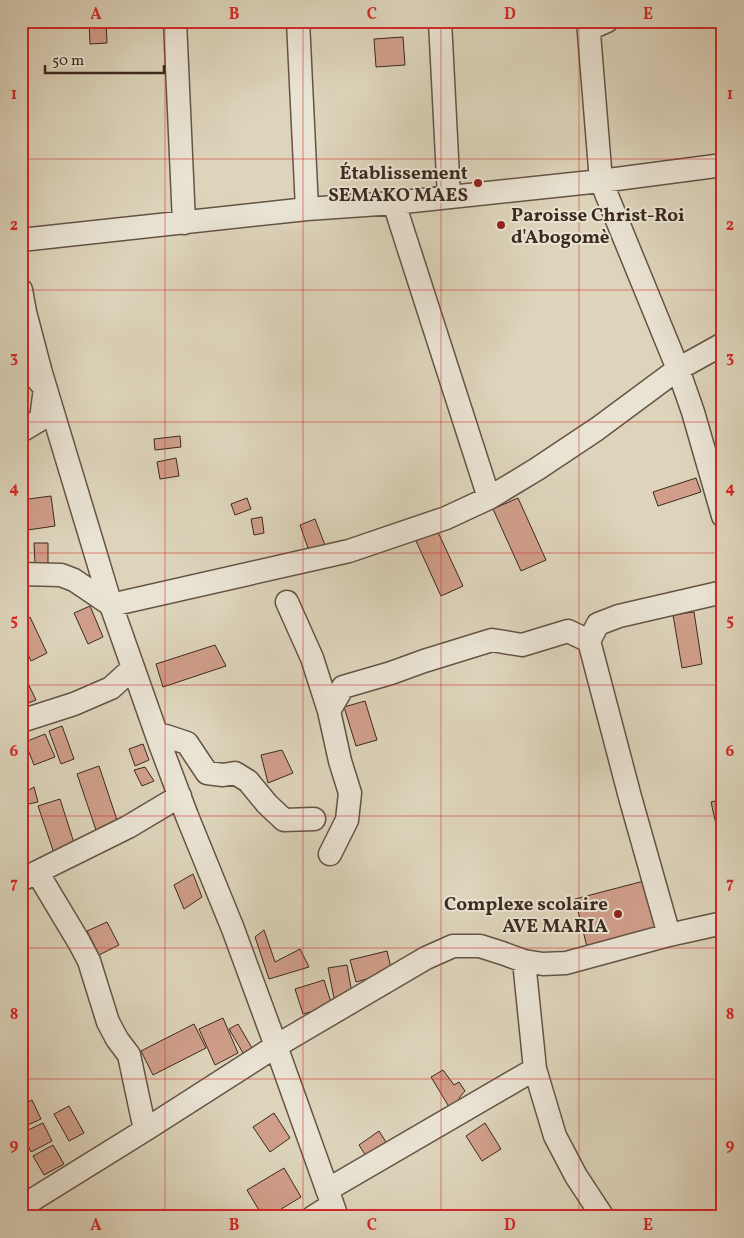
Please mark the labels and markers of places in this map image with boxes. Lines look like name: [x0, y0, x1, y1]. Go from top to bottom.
place label: Établissement SEMAKO MAES: [328, 161, 468, 209]
marker: Établissement SEMAKO MAES: [472, 177, 484, 189]
place label: Paroisse Christ-Roi d'Abogomè: [511, 203, 685, 251]
marker: Paroisse Christ-Roi d'Abogomè: [495, 219, 507, 231]
place label: Complexe scolaire AVE MARIA: [444, 892, 608, 940]
marker: Complexe scolaire AVE MARIA: [612, 908, 624, 920]

